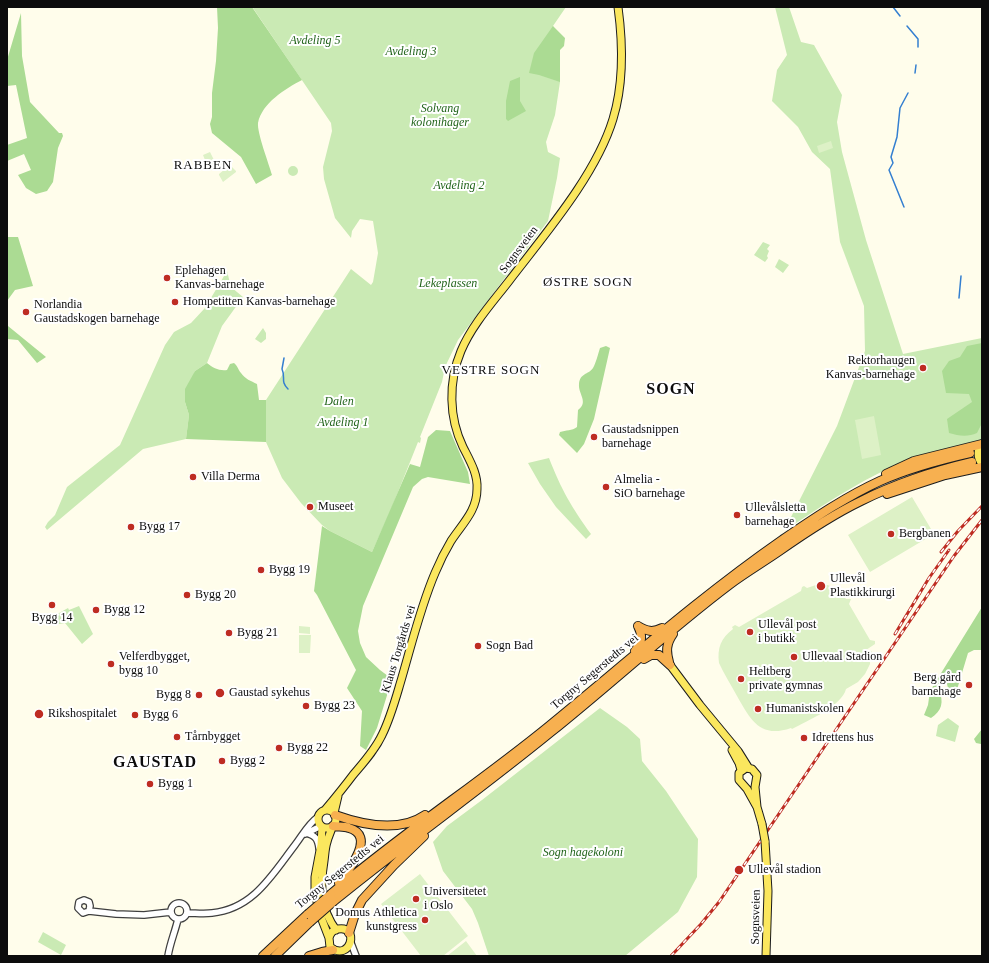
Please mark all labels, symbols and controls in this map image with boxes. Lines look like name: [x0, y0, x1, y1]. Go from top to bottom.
park label: Avdeling 5: [290, 34, 340, 48]
park label: Avdeling 3: [386, 45, 436, 59]
park label: Solvang kolonihager: [411, 102, 469, 130]
district label: RABBEN: [174, 158, 232, 174]
park label: Avdeling 2: [434, 179, 484, 193]
street label: Sognsveien: [497, 224, 541, 276]
place label: Eplehagen Kanvas-barnehage: [175, 264, 264, 292]
marker: Eplehagen Kanvas-barnehage: [162, 273, 172, 283]
district label: ØSTRE SOGN: [543, 275, 633, 291]
park label: Lekeplassen: [419, 277, 477, 291]
place label: Hompetitten Kanvas-barnehage: [183, 295, 335, 309]
marker: Hompetitten Kanvas-barnehage: [170, 297, 180, 307]
place label: Norlandia Gaustadskogen barnehage: [34, 298, 160, 326]
marker: Norlandia Gaustadskogen barnehage: [21, 307, 31, 317]
place label: Rektorhaugen Kanvas-barnehage: [826, 354, 915, 382]
district label: VESTRE SOGN: [442, 363, 540, 379]
marker: Rektorhaugen Kanvas-barnehage: [918, 363, 928, 373]
district label: SOGN: [646, 380, 696, 400]
park label: Dalen: [324, 395, 354, 409]
park label: Avdeling 1: [318, 416, 368, 430]
place label: Gaustadsnippen barnehage: [602, 423, 679, 451]
marker: Gaustadsnippen barnehage: [589, 432, 599, 442]
place label: Villa Derma: [201, 470, 260, 484]
marker: Villa Derma: [188, 472, 198, 482]
place label: Almelia - SiO barnehage: [614, 473, 685, 501]
marker: Almelia - SiO barnehage: [601, 482, 611, 492]
place label: Museet: [318, 500, 353, 514]
place label: Ullevålsletta barnehage: [745, 501, 806, 529]
marker: Museet: [305, 502, 315, 512]
marker: Ullevålsletta barnehage: [732, 510, 742, 520]
place label: Bygg 17: [139, 520, 180, 534]
marker: Bygg 17: [126, 522, 136, 532]
place label: Bergbanen: [899, 527, 951, 541]
marker: Bergbanen: [886, 529, 896, 539]
place label: Bygg 19: [269, 563, 310, 577]
marker: Bygg 19: [256, 565, 266, 575]
place label: Ullevål Plastikkirurgi: [830, 572, 895, 600]
marker: Ullevål Plastikkirurgi: [815, 580, 827, 592]
place label: Bygg 20: [195, 588, 236, 602]
marker: Bygg 20: [182, 590, 192, 600]
marker: Bygg 14: [47, 600, 57, 610]
place label: Bygg 12: [104, 603, 145, 617]
street label: Klaus Torgårds vei: [379, 603, 419, 695]
marker: Bygg 12: [91, 605, 101, 615]
place label: Bygg 14: [31, 611, 73, 625]
place label: Ullevål post i butikk: [758, 618, 816, 646]
place label: Bygg 21: [237, 626, 278, 640]
marker: Ullevål post i butikk: [745, 627, 755, 637]
marker: Bygg 21: [224, 628, 234, 638]
street label: Torgny Segerstedts vei: [548, 631, 642, 713]
place label: Sogn Bad: [486, 639, 533, 653]
marker: Sogn Bad: [473, 641, 483, 651]
place label: Velferdbygget, bygg 10: [119, 650, 190, 678]
place label: Ullevaal Stadion: [802, 650, 882, 664]
marker: Ullevaal Stadion: [789, 652, 799, 662]
marker: Velferdbygget, bygg 10: [106, 659, 116, 669]
place label: Heltberg private gymnas: [749, 665, 823, 693]
place label: Berg gård barnehage: [912, 671, 961, 699]
marker: Heltberg private gymnas: [736, 674, 746, 684]
marker: Berg gård barnehage: [964, 680, 974, 690]
place label: Gaustad sykehus: [229, 686, 310, 700]
marker: Gaustad sykehus: [214, 687, 226, 699]
place label: Bygg 8: [156, 688, 191, 702]
marker: Bygg 8: [194, 690, 204, 700]
place label: Bygg 23: [314, 699, 355, 713]
marker: Bygg 23: [301, 701, 311, 711]
place label: Humanistskolen: [766, 702, 844, 716]
marker: Humanistskolen: [753, 704, 763, 714]
place label: Rikshospitalet: [48, 707, 117, 721]
marker: Rikshospitalet: [33, 708, 45, 720]
place label: Bygg 6: [143, 708, 178, 722]
marker: Bygg 6: [130, 710, 140, 720]
place label: Tårnbygget: [185, 730, 240, 744]
place label: Idrettens hus: [812, 731, 874, 745]
marker: Tårnbygget: [172, 732, 182, 742]
marker: Idrettens hus: [799, 733, 809, 743]
place label: Bygg 22: [287, 741, 328, 755]
marker: Bygg 22: [274, 743, 284, 753]
district label: GAUSTAD: [113, 753, 197, 773]
place label: Bygg 2: [230, 754, 265, 768]
marker: Bygg 2: [217, 756, 227, 766]
place label: Bygg 1: [158, 777, 193, 791]
marker: Bygg 1: [145, 779, 155, 789]
street label: Torgny Segerstedts vei: [293, 832, 387, 912]
park label: Sogn hagekoloni: [543, 846, 623, 860]
place label: Ullevål stadion: [748, 863, 821, 877]
marker: Ullevål stadion: [733, 864, 745, 876]
place label: Universitetet i Oslo: [424, 885, 486, 913]
street label: Sognsveien: [748, 889, 764, 945]
marker: Universitetet i Oslo: [411, 894, 421, 904]
place label: Domus Athletica kunstgress: [335, 906, 417, 934]
marker: Domus Athletica kunstgress: [420, 915, 430, 925]

